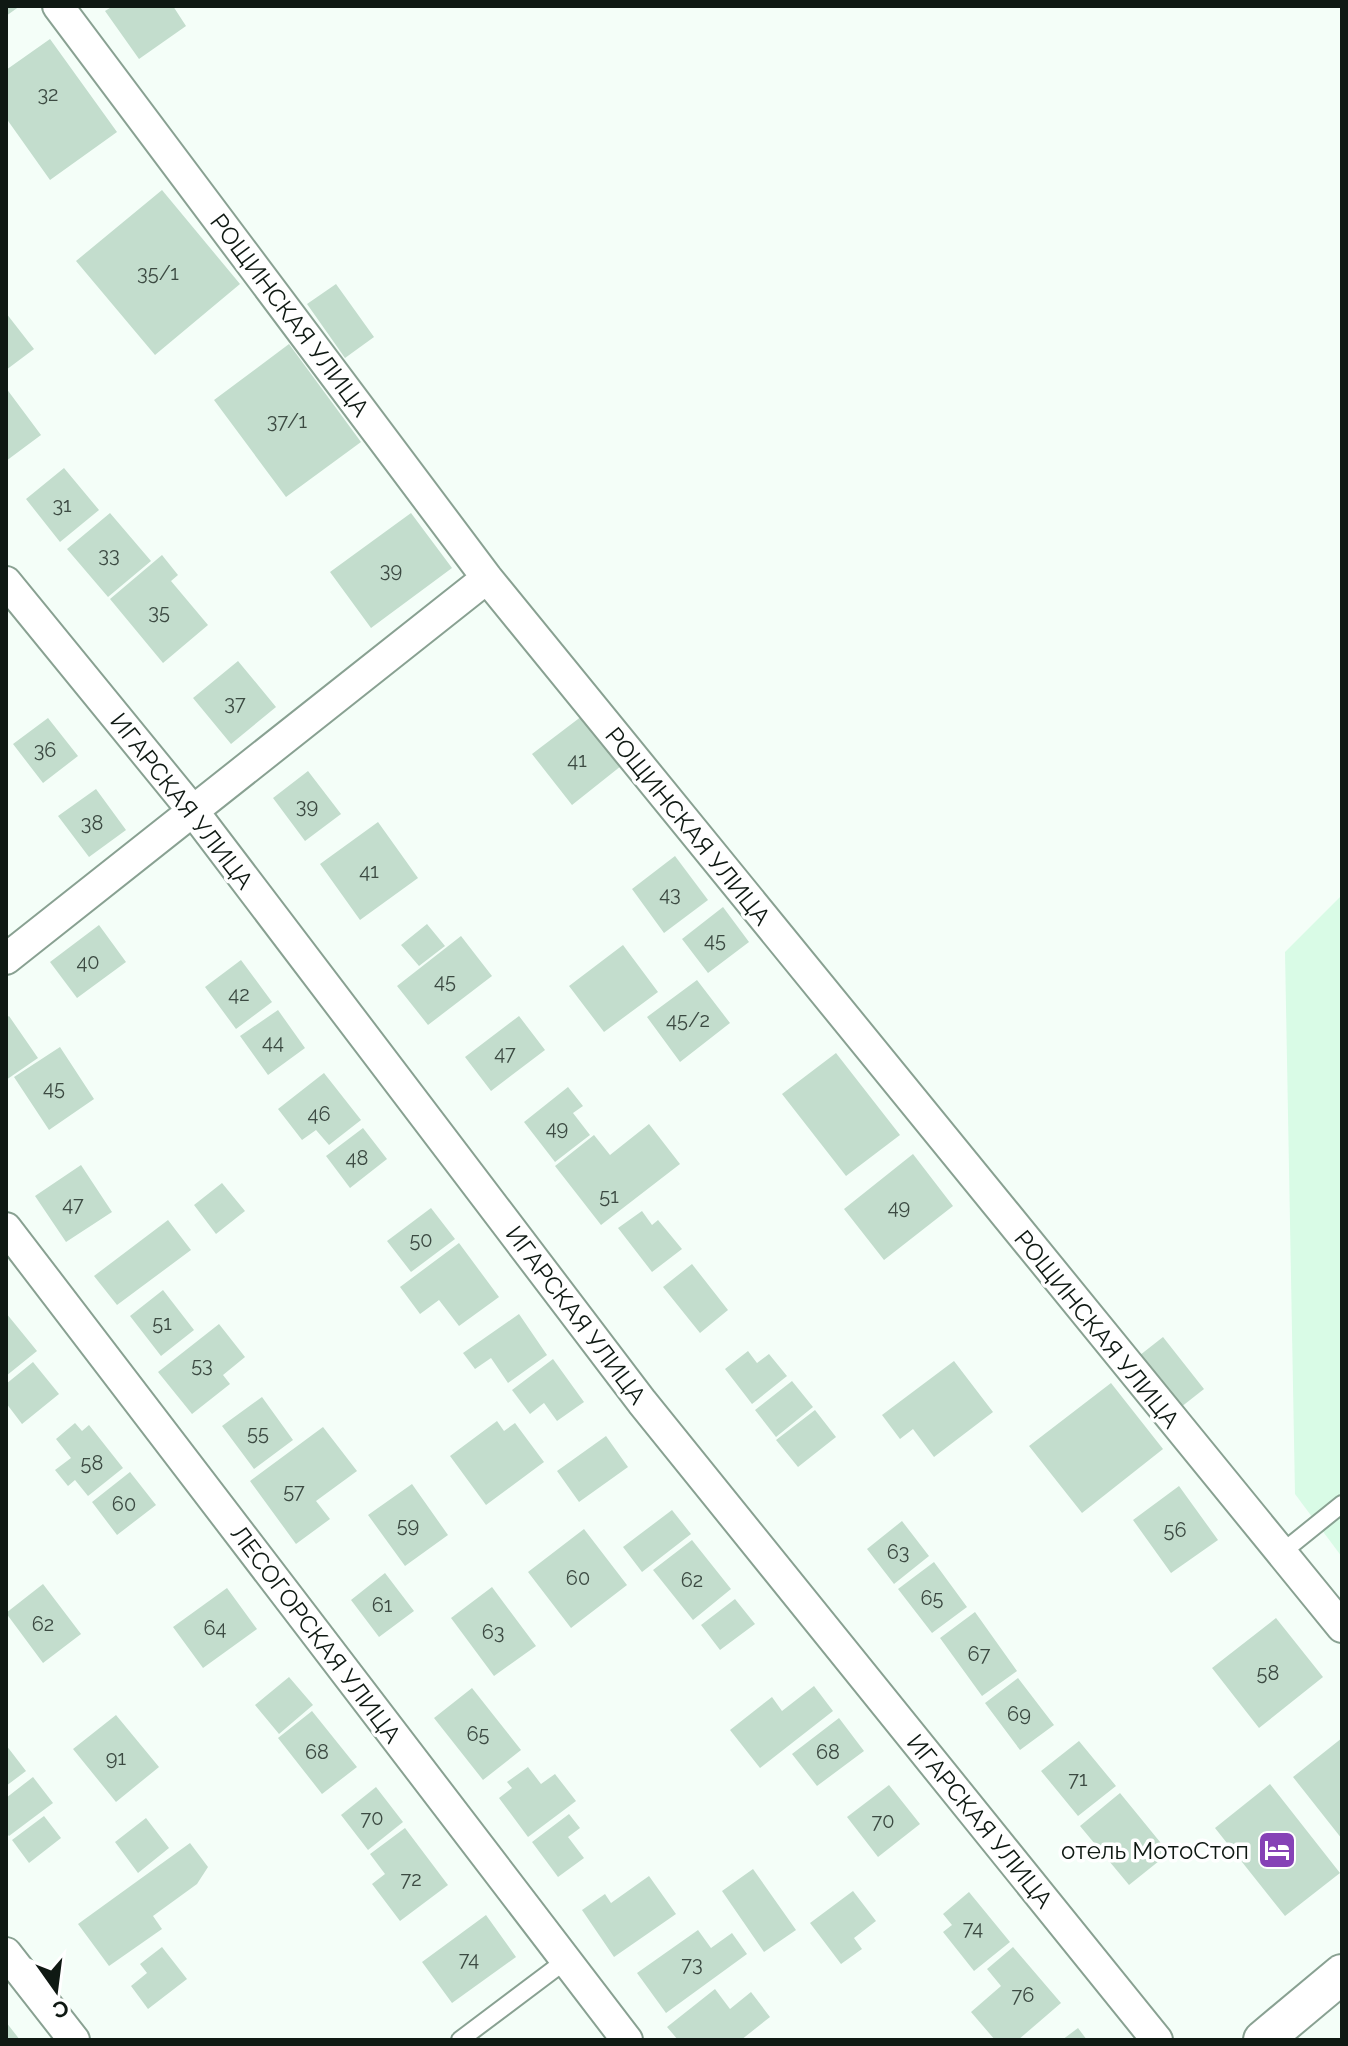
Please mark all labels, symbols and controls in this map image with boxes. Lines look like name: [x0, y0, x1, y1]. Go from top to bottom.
house number: 32: [37, 82, 59, 106]
street label: РОЩИНСКАЯ УЛИЦА: [204, 208, 376, 422]
house number: 35/1: [137, 261, 179, 285]
house number: 37/1: [267, 409, 308, 433]
house number: 31: [52, 493, 72, 517]
house number: 33: [98, 543, 120, 567]
house number: 39: [380, 558, 402, 582]
house number: 35: [148, 600, 170, 624]
house number: 37: [224, 691, 246, 715]
street label: ИГАРСКАЯ УЛИЦА: [104, 707, 260, 895]
street label: РОЩИНСКАЯ УЛИЦА: [599, 721, 777, 931]
house number: 36: [34, 738, 56, 762]
house number: 41: [567, 748, 587, 772]
house number: 39: [296, 794, 318, 818]
house number: 38: [81, 811, 103, 835]
house number: 41: [359, 859, 379, 883]
house number: 43: [659, 882, 681, 906]
house number: 45: [704, 928, 726, 952]
house number: 40: [76, 950, 100, 974]
house number: 45: [434, 969, 456, 993]
house number: 42: [228, 982, 250, 1006]
house number: 45/2: [666, 1008, 710, 1032]
house number: 44: [262, 1030, 284, 1054]
house number: 47: [494, 1041, 516, 1065]
house number: 45: [43, 1076, 65, 1100]
house number: 46: [308, 1102, 330, 1126]
house number: 49: [546, 1116, 568, 1140]
house number: 48: [346, 1146, 368, 1170]
house number: 51: [599, 1184, 619, 1208]
house number: 47: [62, 1192, 84, 1216]
house number: 49: [888, 1195, 910, 1219]
street label: ИГАРСКАЯ УЛИЦА: [500, 1220, 652, 1410]
street label: РОЩИНСКАЯ УЛИЦА: [1008, 1224, 1186, 1434]
house number: 50: [409, 1228, 433, 1252]
house number: 51: [152, 1311, 172, 1335]
house number: 53: [191, 1353, 213, 1377]
house number: 55: [247, 1421, 269, 1445]
house number: 58: [81, 1451, 103, 1475]
house number: 57: [283, 1479, 305, 1503]
house number: 60: [112, 1492, 136, 1516]
house number: 59: [397, 1513, 419, 1537]
house number: 56: [1164, 1518, 1186, 1542]
street label: ЛЕСОГОРСКАЯ УЛИЦА: [225, 1519, 407, 1749]
house number: 63: [887, 1540, 909, 1564]
house number: 60: [566, 1566, 590, 1590]
house number: 62: [681, 1568, 703, 1592]
house number: 65: [921, 1586, 944, 1610]
house number: 61: [372, 1593, 393, 1617]
house number: 62: [32, 1612, 54, 1636]
house number: 64: [204, 1616, 227, 1640]
house number: 63: [482, 1620, 504, 1644]
house number: 67: [968, 1642, 991, 1666]
house number: 58: [1257, 1661, 1279, 1685]
house number: 69: [1007, 1702, 1031, 1726]
house number: 65: [467, 1722, 490, 1746]
street label: ИГАРСКАЯ УЛИЦА: [901, 1728, 1059, 1914]
house number: 68: [305, 1740, 329, 1764]
house number: 68: [816, 1740, 840, 1764]
house number: 91: [106, 1746, 127, 1770]
house number: 71: [1068, 1767, 1088, 1791]
house number: 70: [361, 1806, 383, 1830]
house number: 70: [872, 1809, 894, 1833]
hotel icon: отель МотоСтоп: [1256, 1829, 1298, 1871]
place label: отель МотоСтоп: [1061, 1836, 1249, 1865]
house number: 72: [400, 1867, 422, 1891]
house number: 74: [963, 1916, 983, 1940]
house number: 74: [459, 1947, 479, 1971]
north arrow: [16, 1950, 96, 2030]
house number: 73: [681, 1952, 703, 1976]
house number: 76: [1012, 1983, 1034, 2007]
text: С: [50, 1995, 71, 2024]

